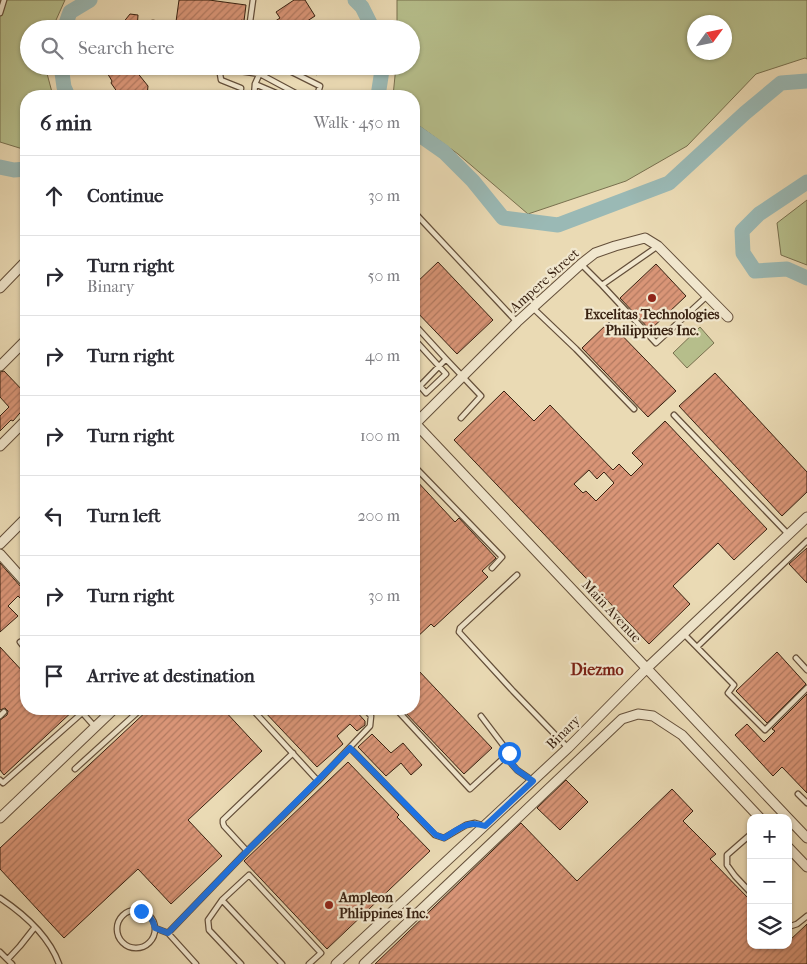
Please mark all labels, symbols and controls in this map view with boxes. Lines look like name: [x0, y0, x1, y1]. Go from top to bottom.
north arrow: [687, 15, 732, 60]
search box: [20, 20, 420, 75]
icon: search: [38, 34, 66, 62]
text: Search here: [78, 37, 174, 59]
text: 6 min: [40, 111, 92, 135]
text: Walk · 450 m: [314, 113, 400, 132]
icon: ahead: [40, 182, 68, 210]
text: Continue: [87, 185, 163, 207]
text: 30 m: [368, 186, 400, 205]
street label: Ampere Street: [505, 245, 583, 317]
text: Turn right: [87, 255, 174, 277]
icon: right: [40, 262, 68, 290]
text: 50 m: [368, 266, 400, 285]
text: Binary: [87, 277, 134, 296]
marker: Excelitas Technologies Philippines Inc.: [646, 292, 658, 304]
place label: Excelitas Technologies Philippines Inc.: [585, 306, 720, 339]
icon: right: [40, 342, 68, 370]
text: Turn right: [87, 345, 174, 367]
text: 40 m: [365, 346, 400, 365]
icon: right: [40, 422, 68, 450]
text: Turn right: [87, 425, 174, 447]
text: 100 m: [360, 426, 400, 445]
icon: left: [40, 502, 68, 530]
text: Turn left: [87, 505, 161, 527]
text: 200 m: [357, 506, 400, 525]
street label: Main Avenue: [578, 576, 645, 646]
icon: right: [40, 582, 68, 610]
text: Turn right: [87, 585, 174, 607]
text: 30 m: [368, 586, 400, 605]
district label: Diezmo: [570, 660, 624, 679]
icon: arrive: [40, 662, 68, 690]
text: Arrive at destination: [87, 665, 255, 687]
street label: Binary: [543, 711, 584, 753]
route start: [498, 742, 521, 765]
map controls: [747, 814, 792, 949]
button: +: [747, 814, 792, 859]
button: −: [747, 859, 792, 904]
place label: Ampleon Phlippines Inc.: [338, 889, 428, 922]
marker: Ampleon Phlippines Inc.: [323, 899, 335, 911]
route end: [130, 900, 153, 923]
button: layers: [747, 904, 792, 949]

